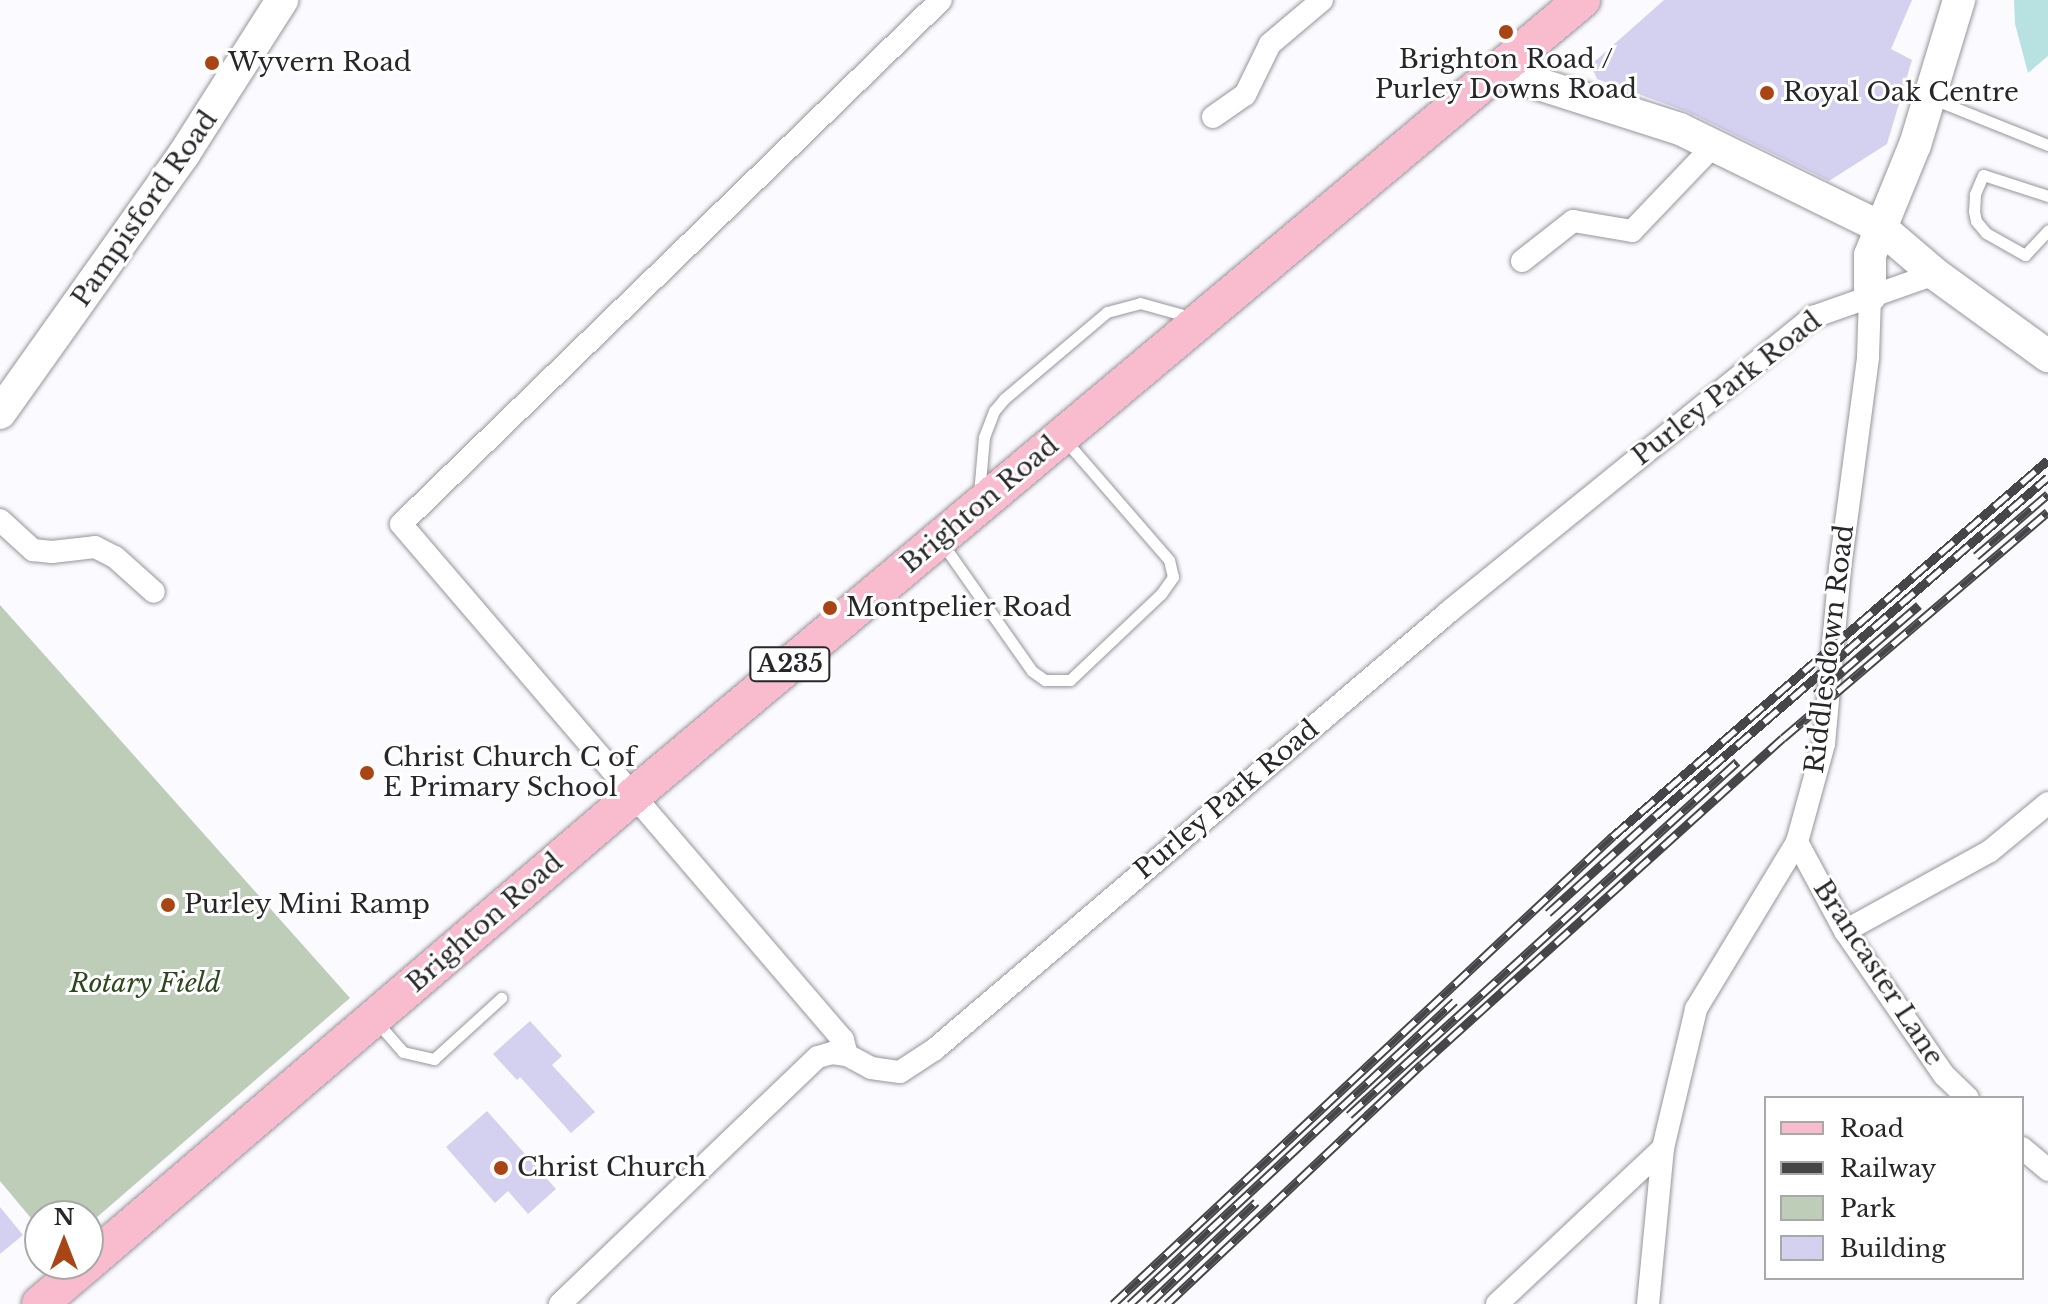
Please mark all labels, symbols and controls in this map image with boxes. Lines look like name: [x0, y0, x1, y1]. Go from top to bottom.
marker: Brighton Road / Purley Downs Road: [1497, 23, 1515, 41]
place label: Brighton Road / Purley Downs Road: [1375, 44, 1637, 106]
place label: Wyvern Road: [228, 47, 411, 79]
marker: Wyvern Road: [203, 54, 221, 72]
place label: Royal Oak Centre: [1783, 77, 2019, 109]
marker: Royal Oak Centre: [1758, 84, 1776, 102]
street label: Pampisford Road: [66, 105, 224, 313]
street label: Purley Park Road: [1626, 305, 1828, 473]
street label: Brighton Road: [895, 430, 1065, 580]
street label: Riddlesdown Road: [1799, 523, 1861, 775]
place label: Montpelier Road: [846, 592, 1072, 624]
marker: Montpelier Road: [821, 599, 839, 617]
road number: A235: [748, 644, 832, 684]
street label: Purley Park Road: [1128, 714, 1326, 886]
place label: Christ Church C of E Primary School: [383, 742, 636, 804]
marker: Christ Church C of E Primary School: [358, 764, 376, 782]
street label: Brighton Road: [401, 847, 569, 999]
street label: Brancaster Lane: [1806, 874, 1950, 1072]
place label: Purley Mini Ramp: [184, 889, 431, 921]
marker: Purley Mini Ramp: [159, 896, 177, 914]
park label: Rotary Field: [69, 968, 221, 1000]
legend: [1764, 1096, 2024, 1280]
text: Road: [1840, 1114, 1904, 1143]
place label: Christ Church: [517, 1152, 706, 1184]
text: Railway: [1840, 1154, 1936, 1183]
marker: Christ Church: [492, 1159, 510, 1177]
text: Park: [1840, 1194, 1896, 1223]
north arrow: [24, 1200, 104, 1280]
text: N: [54, 1204, 74, 1231]
text: Building: [1840, 1234, 1946, 1263]

